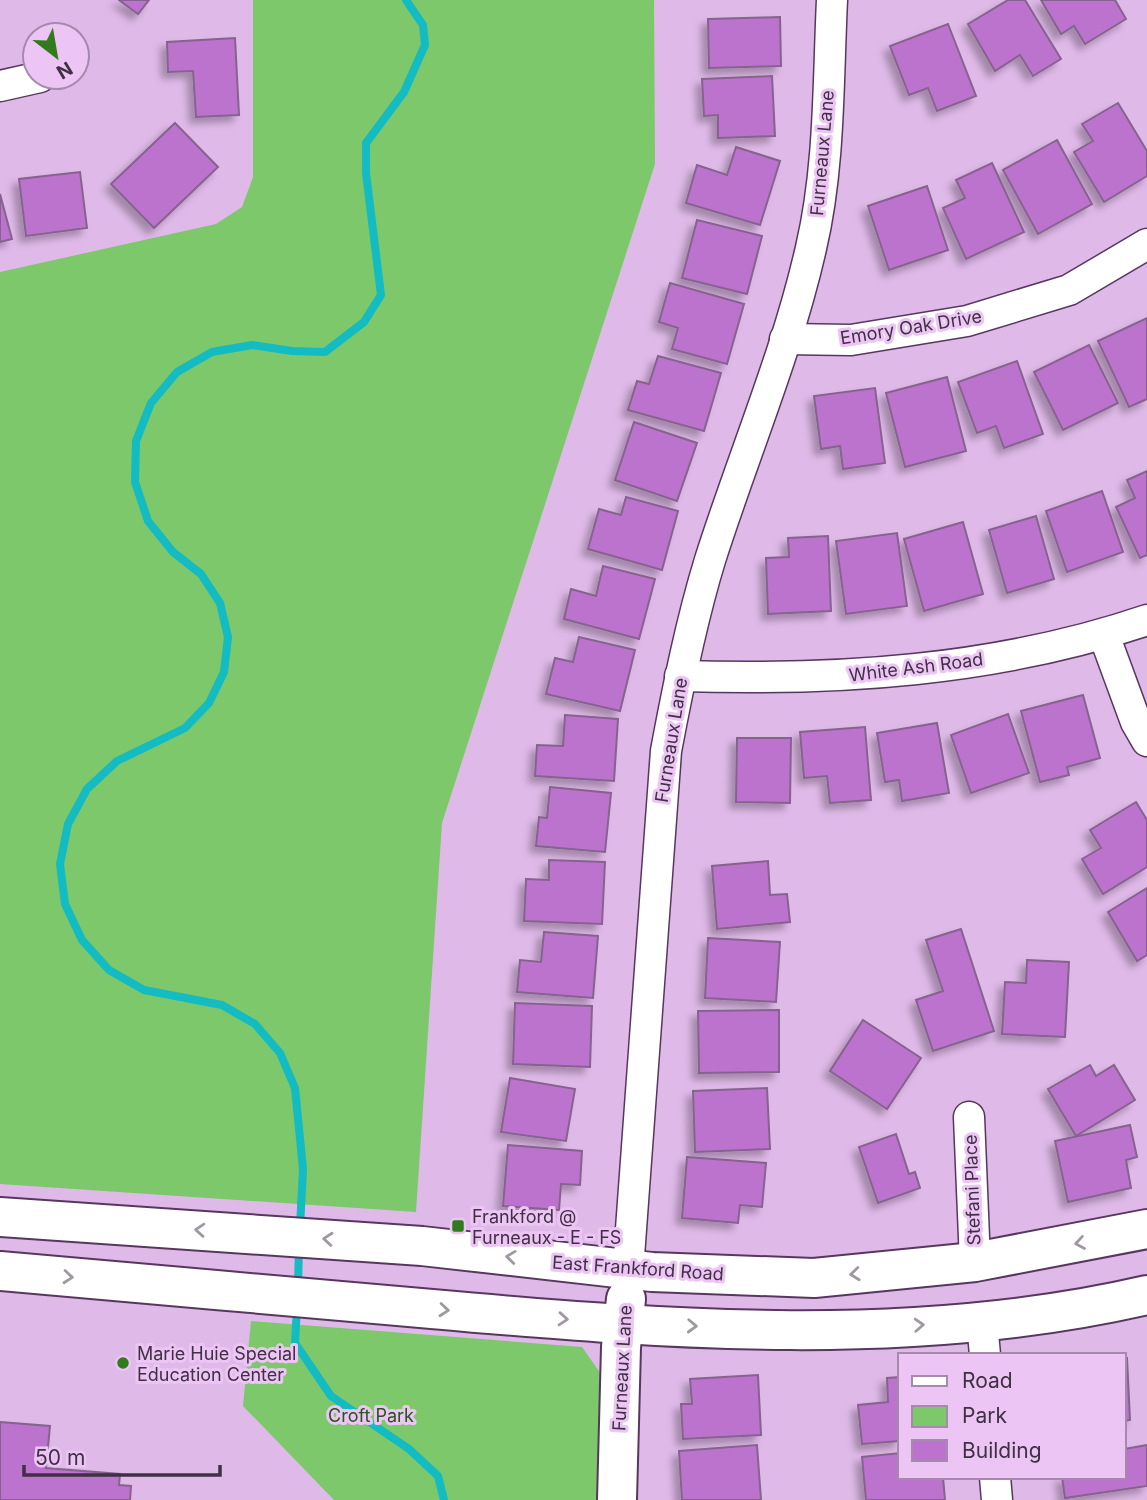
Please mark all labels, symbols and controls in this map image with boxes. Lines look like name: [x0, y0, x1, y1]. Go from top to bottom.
north arrow: [21, 21, 91, 91]
text: N: [52, 57, 77, 84]
street label: Furneaux Lane: [806, 89, 838, 217]
street label: Emory Oak Drive: [839, 305, 983, 349]
street label: White Ash Road: [848, 648, 984, 686]
street label: Furneaux Lane: [651, 676, 691, 804]
street label: Stefani Place: [960, 1134, 984, 1246]
place label: Frankford @ Furneaux - E - FS: [472, 1206, 621, 1248]
marker: Frankford @ Furneaux - E - FS: [450, 1218, 466, 1234]
one-way arrow: [194, 1222, 205, 1237]
one-way arrow: [323, 1232, 334, 1247]
one-way arrow: [1074, 1235, 1086, 1250]
one-way arrow: [505, 1249, 517, 1264]
street label: East Frankford Road: [552, 1252, 724, 1284]
one-way arrow: [849, 1266, 860, 1281]
one-way arrow: [63, 1269, 74, 1284]
one-way arrow: [439, 1302, 450, 1317]
street label: Furneaux Lane: [608, 1304, 636, 1432]
one-way arrow: [558, 1311, 569, 1326]
one-way arrow: [914, 1317, 925, 1332]
one-way arrow: [687, 1319, 698, 1334]
place label: Marie Huie Special Education Center: [137, 1343, 296, 1385]
legend: [898, 1353, 1126, 1479]
marker: Marie Huie Special Education Center: [115, 1355, 131, 1371]
text: Road: [962, 1368, 1013, 1393]
text: Park: [962, 1403, 1007, 1428]
park label: Croft Park: [328, 1405, 414, 1426]
scale bar: [24, 1434, 220, 1478]
text: Building: [962, 1438, 1042, 1463]
text: 50 m: [35, 1445, 85, 1470]

